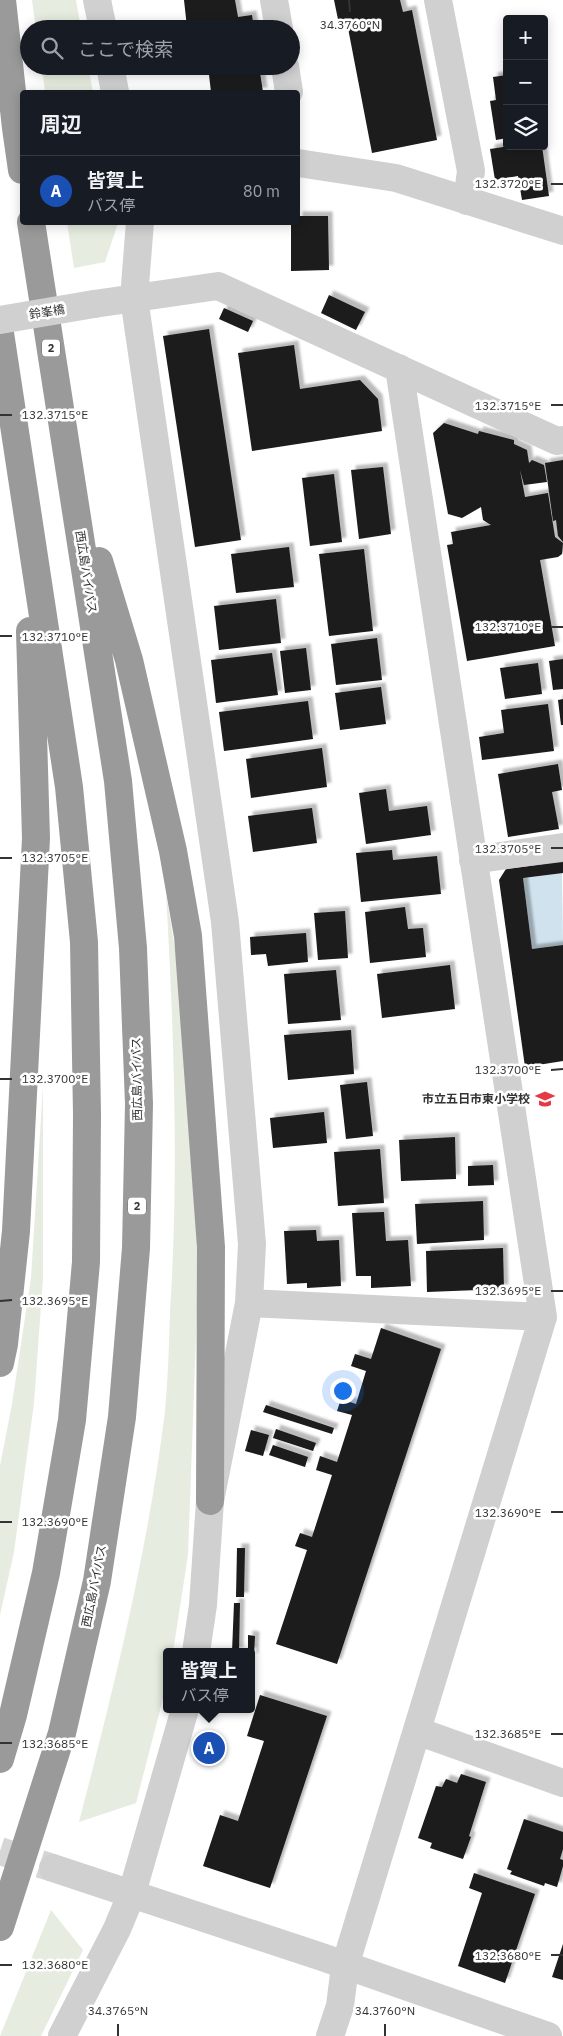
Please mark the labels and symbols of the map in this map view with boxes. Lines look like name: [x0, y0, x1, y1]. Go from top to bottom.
text: 34.3760°N: [320, 17, 380, 32]
text: 132.3720°E: [475, 176, 541, 191]
street label: 鈴峯橋: [28, 301, 66, 322]
road number: 2: [42, 339, 60, 356]
text: 132.3715°E: [475, 398, 541, 413]
text: 132.3715°E: [22, 407, 88, 422]
street label: 西広島バイパス: [73, 529, 100, 614]
text: 132.3710°E: [475, 619, 541, 634]
text: 132.3710°E: [22, 629, 88, 644]
text: 132.3705°E: [475, 841, 541, 856]
text: 132.3705°E: [22, 850, 88, 865]
street label: 西広島バイパス: [128, 1037, 145, 1121]
text: 132.3700°E: [475, 1062, 541, 1077]
text: 132.3700°E: [22, 1071, 88, 1086]
school or university icon: 市立五日市東小学校: [534, 1088, 556, 1110]
place label: 市立五日市東小学校: [422, 1091, 530, 1106]
road number: 2: [128, 1198, 146, 1214]
text: 132.3695°E: [475, 1283, 541, 1298]
text: 132.3695°E: [22, 1293, 88, 1308]
your location: [330, 1378, 356, 1404]
text: 132.3690°E: [475, 1505, 541, 1520]
text: 132.3690°E: [22, 1514, 88, 1529]
street label: 西広島バイパス: [78, 1543, 109, 1628]
text: 132.3685°E: [475, 1726, 541, 1741]
pin: A: [193, 1729, 225, 1767]
text: 132.3685°E: [22, 1736, 88, 1751]
text: 132.3680°E: [475, 1948, 541, 1963]
text: 132.3680°E: [22, 1957, 88, 1972]
text: 34.3765°N: [88, 2003, 148, 2018]
text: 34.3760°N: [355, 2003, 415, 2018]

